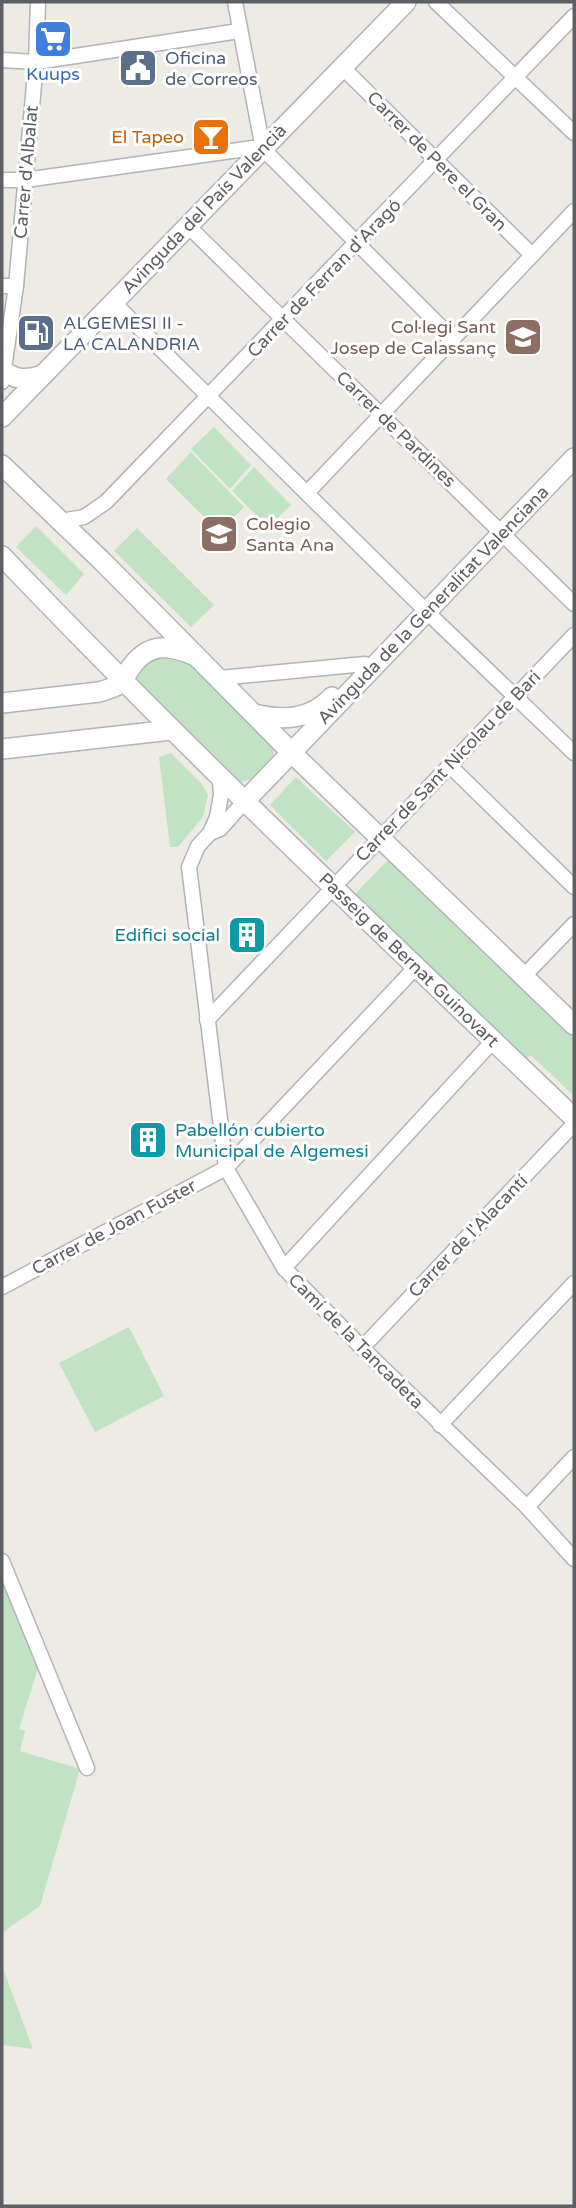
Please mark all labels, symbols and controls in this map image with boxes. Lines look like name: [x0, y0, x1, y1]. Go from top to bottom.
supermarket icon: Kuups: [32, 18, 74, 60]
public building icon: Oficina de Correos: [117, 47, 159, 89]
place label: Oficina de Correos: [165, 47, 258, 90]
place label: Kuups: [26, 63, 80, 85]
street label: Carrer de Pere el Gran: [363, 87, 511, 235]
street label: Carrer d'Albalat: [9, 104, 43, 240]
bar icon: El Tapeo: [190, 116, 232, 158]
street label: Avinguda del País Valencià: [117, 119, 291, 299]
place label: El Tapeo: [111, 126, 184, 148]
street label: Carrer de Ferran d'Aragó: [242, 194, 406, 362]
fuel station icon: ALGEMESI II - LA CALANDRIA: [15, 312, 57, 354]
place label: ALGEMESI II - LA CALANDRIA: [63, 312, 200, 355]
place label: Col·legi Sant Josep de Calassanç: [330, 316, 496, 359]
school or university icon: Col·legi Sant Josep de Calassanç: [502, 316, 544, 358]
street label: Carrer de Pardines: [331, 366, 461, 492]
street label: Avinguda de la Generalitat Valenciana: [313, 481, 553, 729]
school or university icon: Colegio Santa Ana: [198, 513, 240, 555]
place label: Colegio Santa Ana: [246, 513, 334, 556]
street label: Carrer de Sant Nicolau de Bari: [351, 666, 545, 866]
street label: Passeig de Bernat Guinovart: [314, 868, 504, 1052]
building icon: Edifici social: [226, 914, 268, 956]
place label: Edifici social: [114, 924, 220, 946]
building icon: Pabellón cubierto Municipal de Algemesi: [127, 1119, 169, 1161]
place label: Pabellón cubierto Municipal de Algemesi: [175, 1119, 369, 1162]
street label: Carrer de l'Alacantí: [404, 1170, 533, 1302]
street label: Carrer de Joan Fuster: [28, 1174, 200, 1280]
street label: Camí de la Tancadeta: [284, 1269, 428, 1413]

